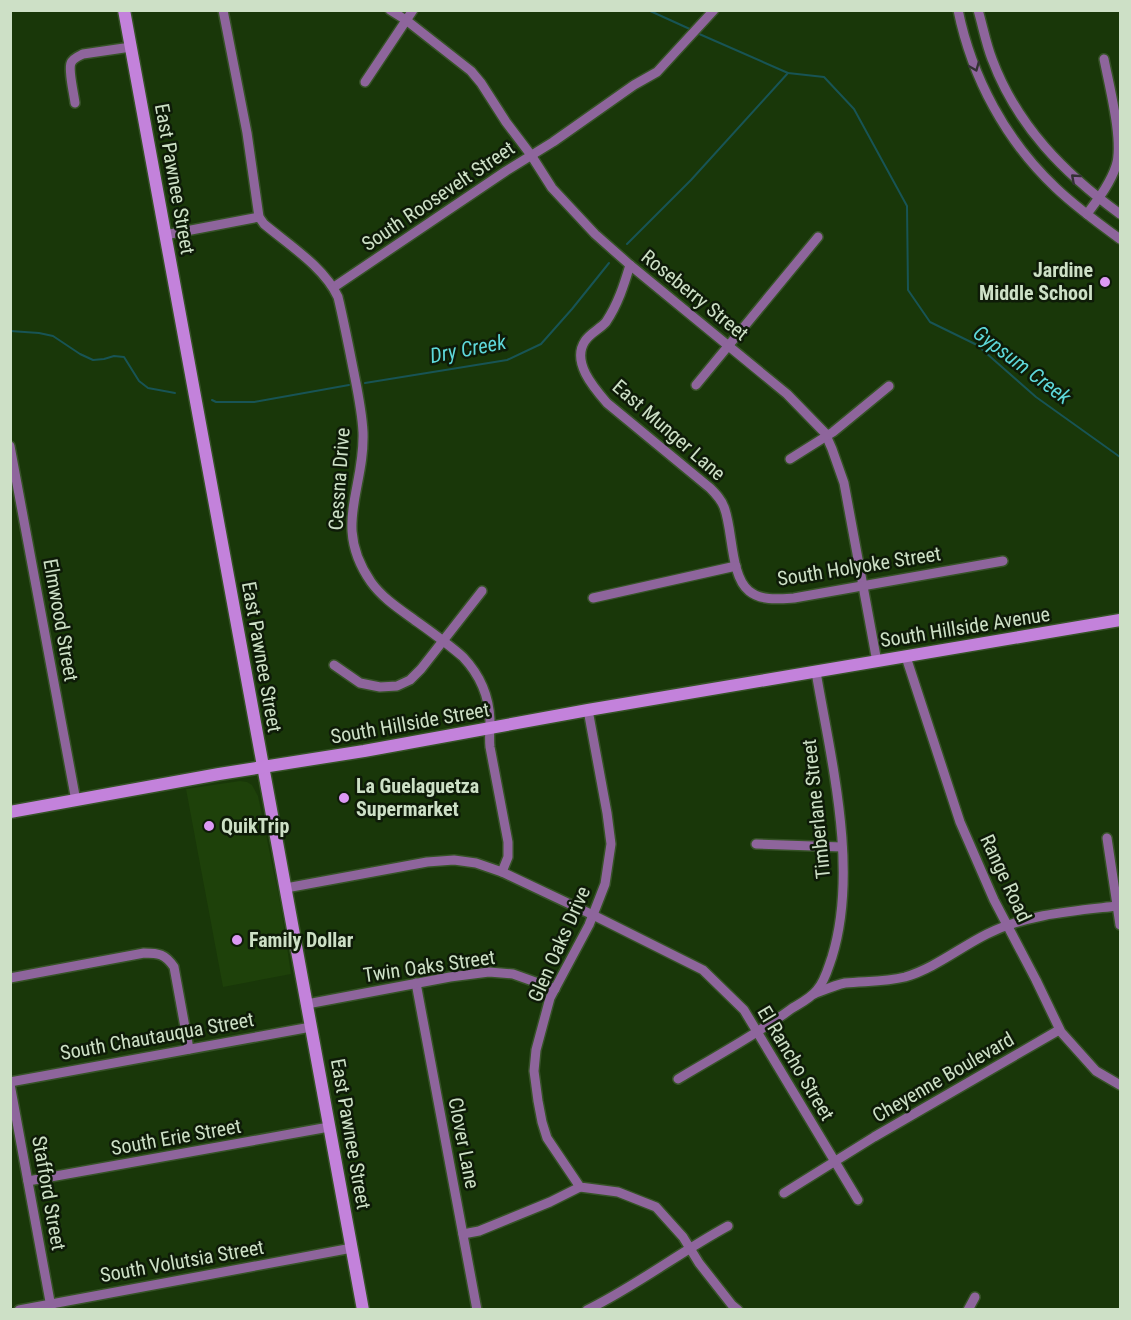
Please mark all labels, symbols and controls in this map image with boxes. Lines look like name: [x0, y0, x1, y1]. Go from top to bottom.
one-way arrow: [968, 60, 980, 71]
street label: East Pawnee Street: [150, 102, 200, 256]
street label: South Roosevelt Street: [357, 136, 519, 256]
one-way arrow: [1071, 174, 1081, 185]
street label: Roseberry Street: [637, 245, 753, 345]
place label: Jardine Middle School: [979, 258, 1093, 305]
marker: Jardine Middle School: [1098, 275, 1112, 289]
water label: Gypsum Creek: [969, 321, 1076, 410]
water label: Dry Creek: [428, 330, 509, 368]
street label: East Munger Lane: [608, 374, 730, 486]
street label: Cessna Drive: [323, 427, 355, 531]
street label: South Holyoke Street: [776, 541, 943, 591]
street label: Elmwood Street: [38, 557, 84, 683]
street label: East Pawnee Street: [237, 580, 287, 734]
street label: South Hillside Avenue: [878, 602, 1052, 652]
street label: South Hillside Street: [329, 697, 491, 749]
street label: Timberlane Street: [797, 738, 835, 880]
place label: La Guelaguetza Supermarket: [356, 774, 479, 821]
marker: La Guelaguetza Supermarket: [337, 791, 351, 805]
place label: QuikTrip: [221, 814, 289, 838]
marker: QuikTrip: [202, 819, 216, 833]
street label: Range Road: [975, 830, 1037, 926]
street label: Glen Oaks Drive: [523, 882, 595, 1006]
place label: Family Dollar: [249, 928, 354, 952]
marker: Family Dollar: [230, 933, 244, 947]
street label: Twin Oaks Street: [362, 945, 497, 987]
street label: El Rancho Street: [752, 1001, 840, 1125]
street label: South Chautauqua Street: [58, 1007, 256, 1065]
street label: Cheyenne Boulevard: [868, 1027, 1018, 1127]
street label: East Pawnee Street: [326, 1057, 376, 1211]
street label: Clover Lane: [443, 1095, 485, 1191]
street label: South Erie Street: [109, 1114, 243, 1160]
street label: Stafford Street: [27, 1134, 71, 1252]
street label: South Volutsia Street: [98, 1235, 266, 1287]

